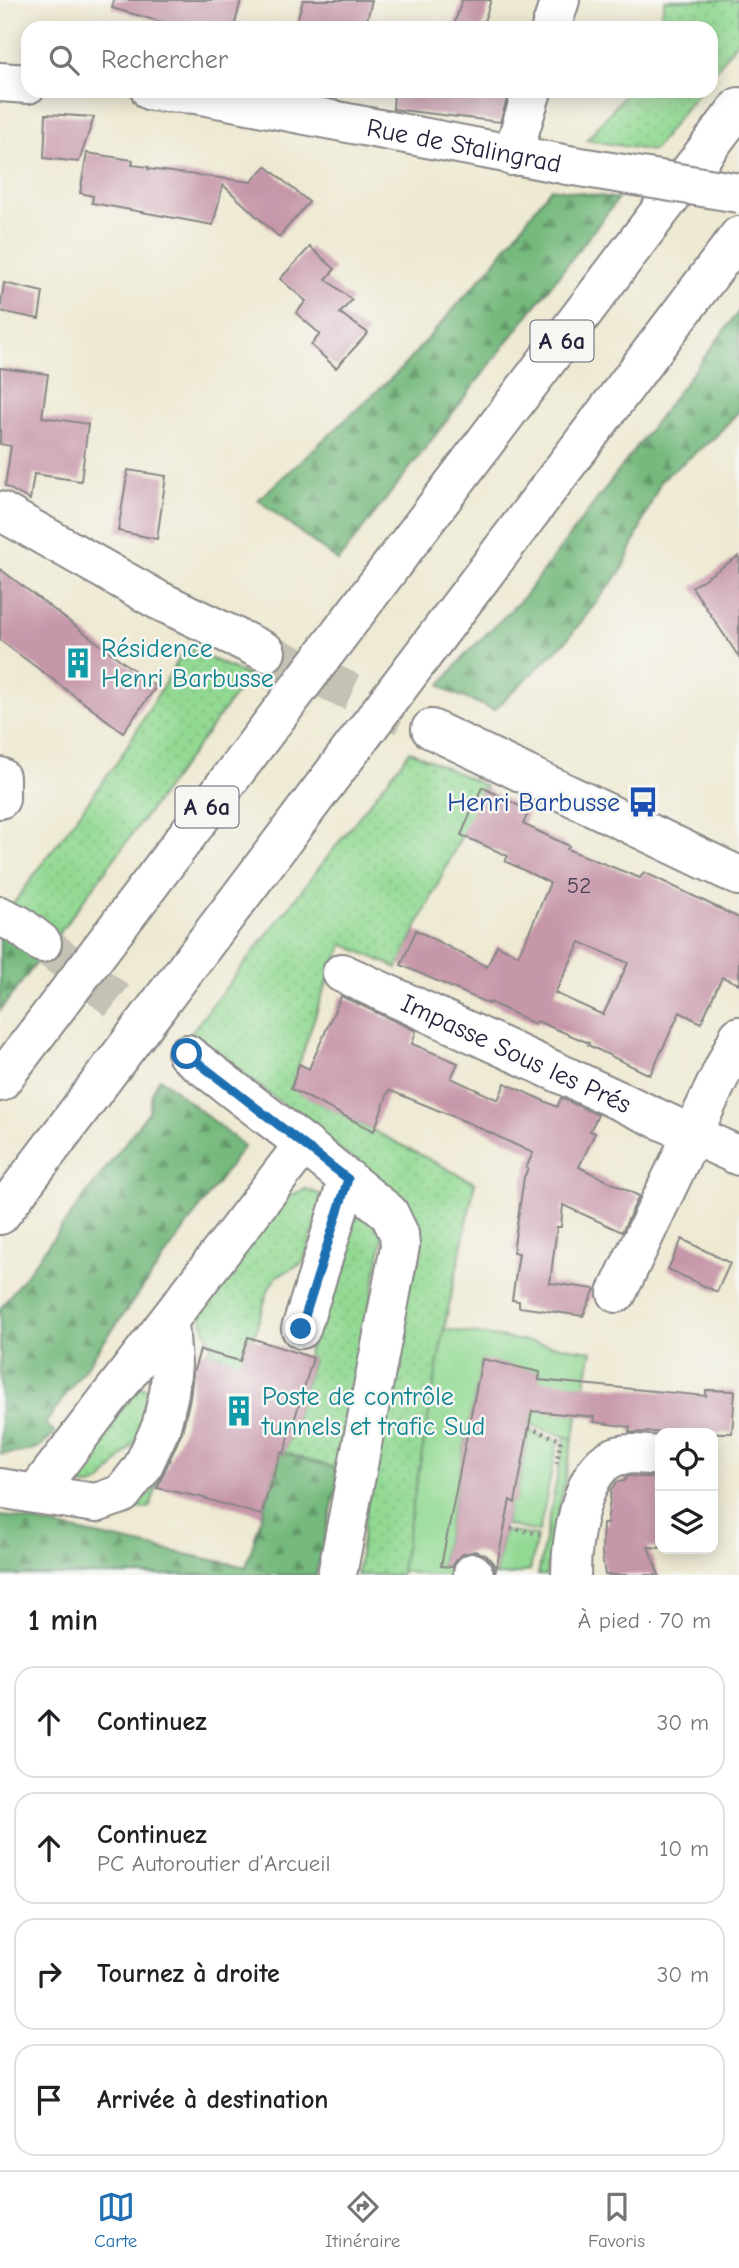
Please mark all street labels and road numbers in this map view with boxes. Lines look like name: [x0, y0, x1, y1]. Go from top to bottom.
street label: Rue de Stalingrad: [364, 113, 564, 179]
road number: A 6a: [530, 320, 594, 362]
road number: A 6a: [176, 786, 238, 828]
street label: Impasse Sous les Prés: [396, 988, 635, 1120]

